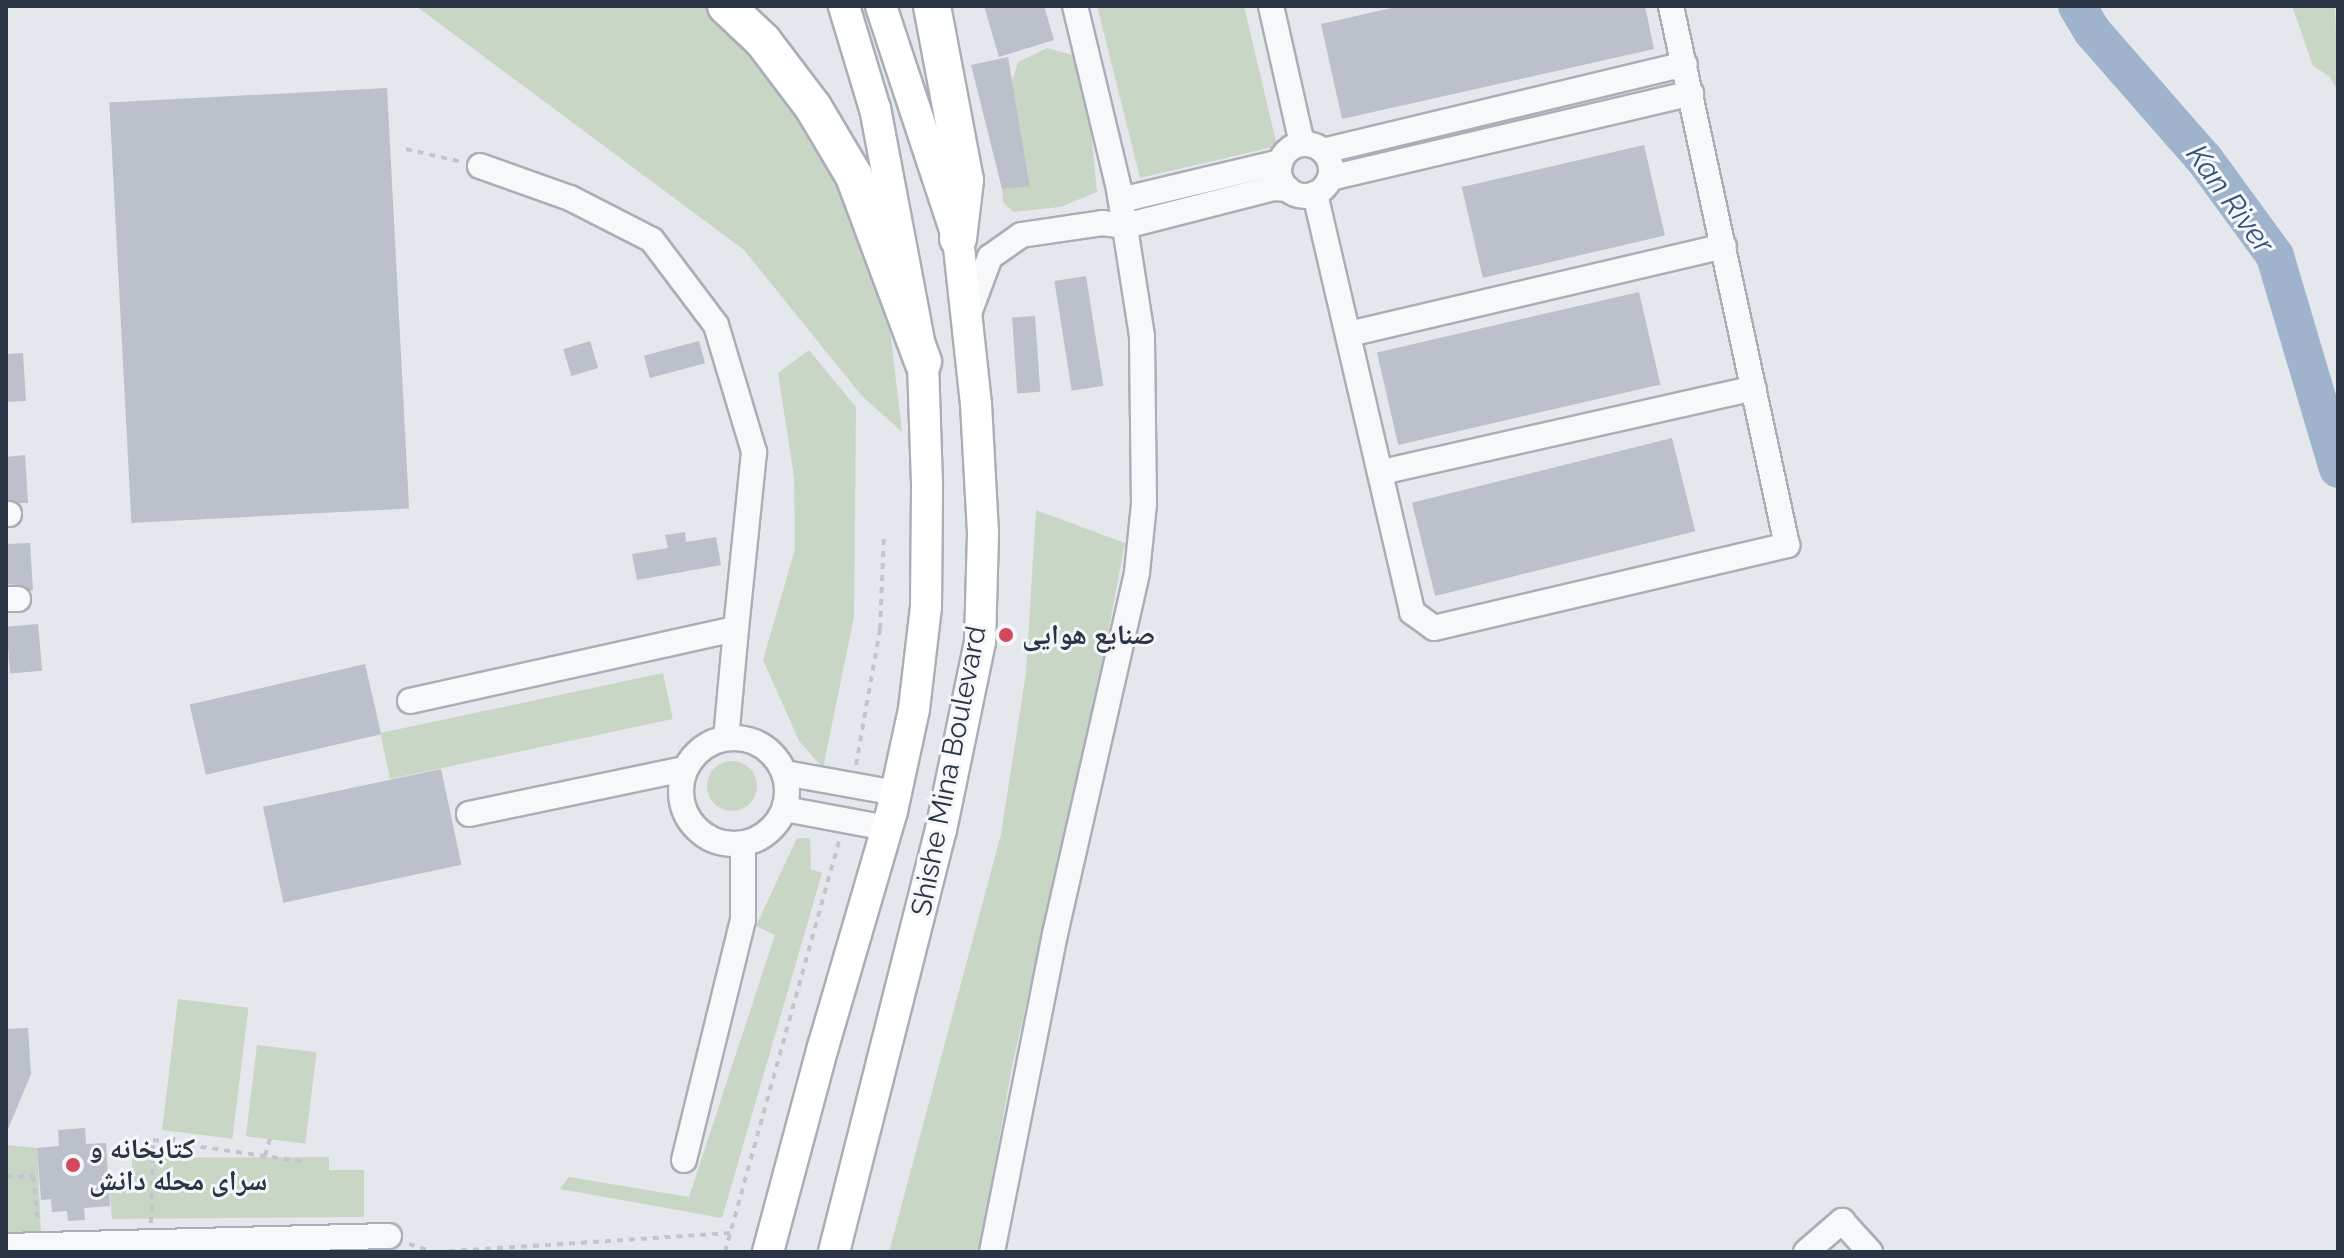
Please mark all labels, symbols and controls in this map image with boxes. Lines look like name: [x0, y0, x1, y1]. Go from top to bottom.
water label: Kan River: [2179, 138, 2281, 260]
place label: صنایع هوایی: [1022, 618, 1155, 652]
street label: Shishe Mina Boulevard: [904, 623, 994, 919]
marker: صنایع هوایی: [997, 626, 1015, 644]
place label: کتابخانه و سرای محله دانش: [89, 1132, 267, 1198]
marker: کتابخانه و سرای محله دانش: [64, 1156, 82, 1174]

